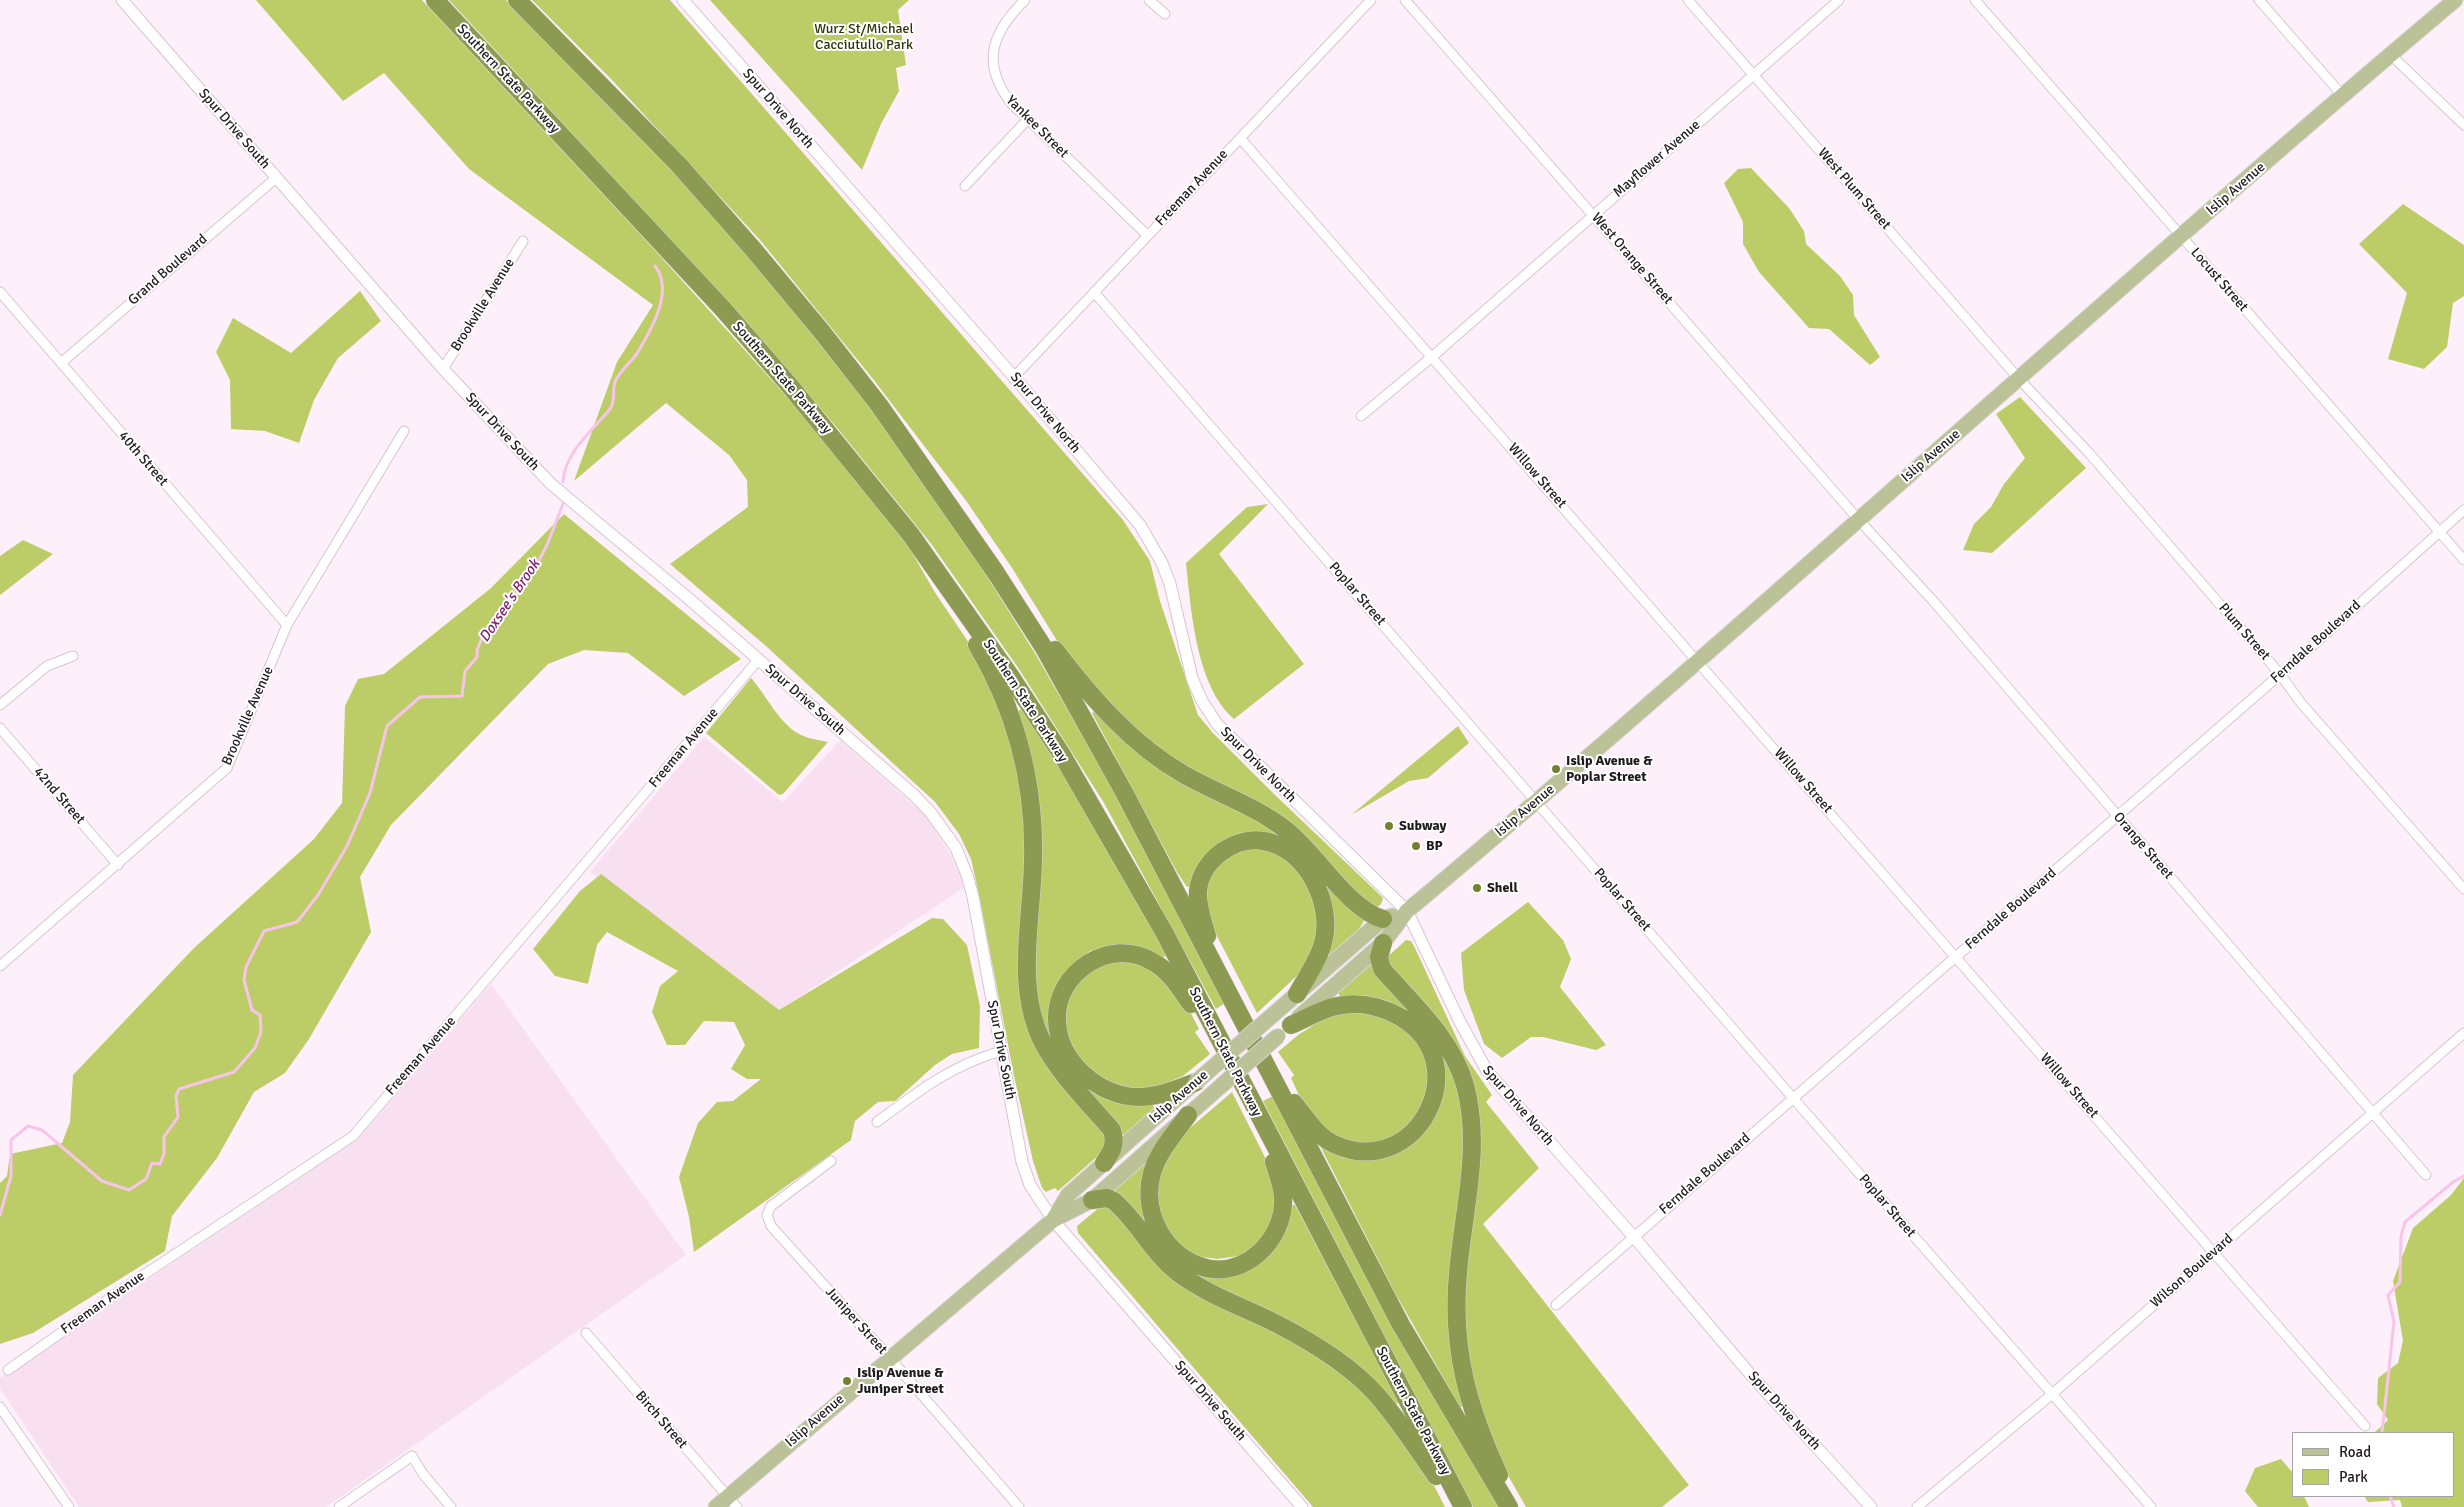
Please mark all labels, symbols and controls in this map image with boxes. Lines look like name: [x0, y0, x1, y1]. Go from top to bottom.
street label: Southern State Parkway: [453, 21, 563, 137]
park label: Wurz St/Michael Cacciutullo Park: [814, 21, 914, 54]
street label: Spur Drive North: [739, 66, 817, 152]
street label: Spur Drive South: [195, 85, 273, 173]
street label: Yankee Street: [1002, 92, 1072, 162]
street label: Mayflower Avenue: [1610, 117, 1704, 201]
street label: West Plum Street: [1814, 145, 1894, 233]
street label: Freeman Avenue: [1152, 146, 1232, 230]
street label: Islip Avenue: [2203, 159, 2269, 219]
street label: West Orange Street: [1588, 210, 1676, 308]
street label: Grand Boulevard: [125, 231, 211, 309]
street label: Locust Street: [2187, 245, 2251, 315]
street label: Brookville Avenue: [448, 255, 518, 355]
street label: Southern State Parkway: [729, 319, 835, 437]
street label: Spur Drive North: [1006, 369, 1084, 457]
street label: Spur Drive South: [462, 389, 542, 475]
street label: Islip Avenue: [1898, 426, 1964, 486]
street label: 40th Street: [115, 428, 171, 490]
street label: Willow Street: [1504, 440, 1570, 512]
water label: Doxsee's Brook: [476, 556, 544, 646]
street label: Poplar Street: [1325, 559, 1389, 629]
street label: Ferndale Boulevard: [2268, 597, 2364, 687]
street label: Plum Street: [2215, 600, 2273, 664]
street label: Southern State Parkway: [979, 636, 1071, 766]
street label: Spur Drive South: [761, 661, 849, 739]
street label: Brookville Avenue: [219, 664, 277, 768]
street label: Freeman Avenue: [646, 705, 722, 791]
street label: Spur Drive North: [1217, 724, 1299, 806]
street label: Willow Street: [1770, 745, 1836, 817]
place label: Islip Avenue & Poplar Street: [1566, 753, 1652, 786]
marker: Islip Avenue & Poplar Street: [1550, 763, 1562, 775]
street label: 42nd Street: [30, 764, 88, 828]
street label: Islip Avenue: [1492, 781, 1558, 841]
street label: Orange Street: [2109, 809, 2177, 883]
place label: Subway: [1399, 818, 1446, 834]
marker: Subway: [1383, 820, 1395, 832]
place label: BP: [1426, 838, 1443, 854]
marker: BP: [1410, 840, 1422, 852]
street label: Poplar Street: [1590, 865, 1654, 935]
street label: Ferndale Boulevard: [1962, 865, 2060, 953]
place label: Shell: [1487, 880, 1518, 896]
marker: Shell: [1471, 882, 1483, 894]
street label: Southern State Parkway: [1185, 985, 1265, 1119]
street label: Spur Drive South: [983, 999, 1019, 1101]
street label: Freeman Avenue: [382, 1013, 460, 1099]
street label: Willow Street: [2036, 1050, 2102, 1122]
street label: Spur Drive North: [1479, 1063, 1557, 1149]
street label: Islip Avenue: [1146, 1067, 1212, 1127]
street label: Ferndale Boulevard: [1656, 1130, 1754, 1218]
street label: Poplar Street: [1855, 1171, 1919, 1241]
street label: Wilson Boulevard: [2147, 1231, 2237, 1311]
street label: Freeman Avenue: [58, 1268, 148, 1338]
street label: Juniper Street: [821, 1284, 891, 1358]
street label: Southern State Parkway: [1372, 1344, 1454, 1478]
street label: Spur Drive South: [1171, 1357, 1249, 1445]
place label: Islip Avenue & Juniper Street: [857, 1365, 944, 1398]
street label: Spur Drive North: [1744, 1368, 1824, 1454]
marker: Islip Avenue & Juniper Street: [841, 1375, 853, 1387]
street label: Birch Street: [631, 1388, 691, 1452]
street label: Islip Avenue: [782, 1391, 848, 1451]
legend: [2292, 1432, 2454, 1497]
text: Road: [2339, 1443, 2371, 1461]
text: Park: [2339, 1468, 2368, 1486]

